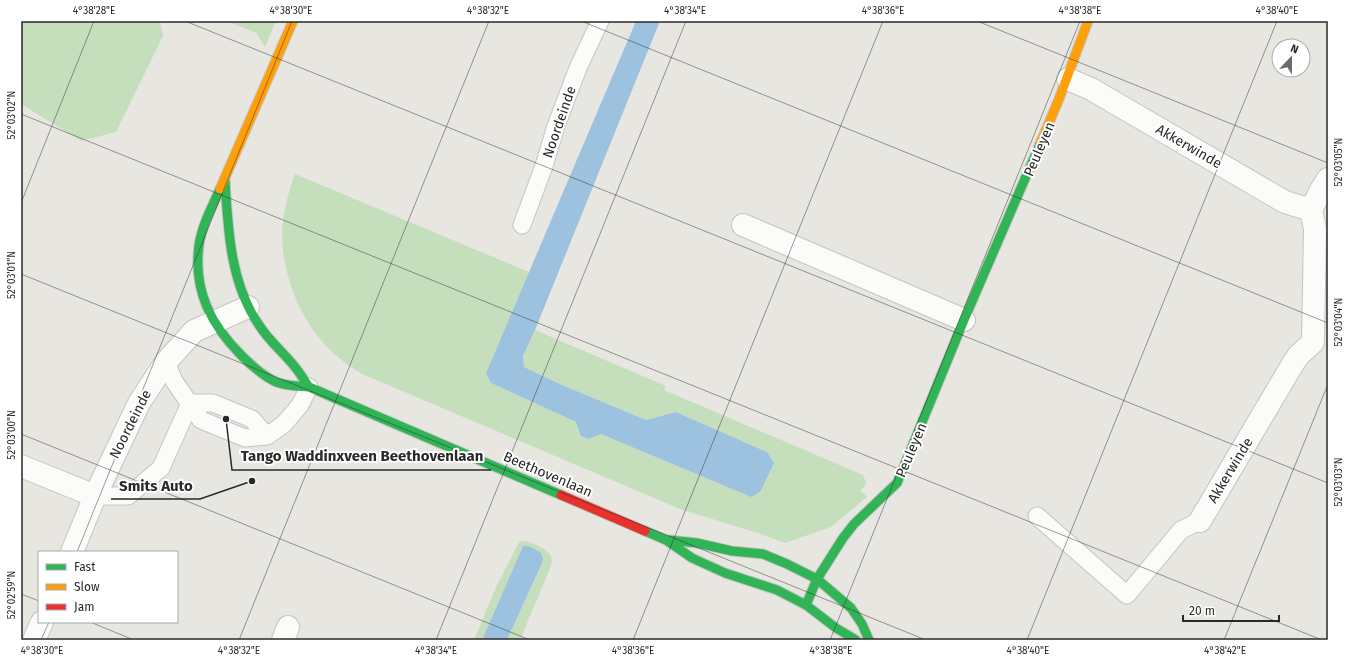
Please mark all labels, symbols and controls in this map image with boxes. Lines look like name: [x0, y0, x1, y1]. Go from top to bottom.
text: 4°38'28"E: [73, 5, 115, 17]
text: 4°38'30"E: [270, 5, 312, 17]
text: 4°38'32"E: [467, 5, 509, 17]
text: 4°38'34"E: [664, 5, 706, 17]
text: 4°38'36"E: [862, 5, 904, 17]
text: 4°38'38"E: [1059, 5, 1101, 17]
text: 4°38'40"E: [1256, 5, 1298, 17]
north arrow: [1271, 38, 1311, 78]
text: N: [1289, 42, 1300, 57]
street label: Noordeinde: [539, 84, 580, 160]
text: 52°03'02"N: [6, 91, 18, 139]
street label: Peuleyen: [1020, 119, 1059, 179]
street label: Akkerwinde: [1153, 121, 1225, 172]
text: 52°03'05"N: [1333, 138, 1345, 186]
text: 52°03'01"N: [6, 251, 18, 299]
text: 52°03'04"N: [1333, 298, 1345, 346]
street label: Noordeinde: [106, 387, 155, 462]
text: 52°03'00"N: [6, 410, 18, 460]
street label: Peuleyen: [892, 420, 931, 480]
street label: Akkerwinde: [1204, 434, 1257, 506]
callout: Tango Waddinxveen Beethovenlaan: [232, 443, 491, 470]
text: Tango Waddinxveen Beethovenlaan: [241, 447, 483, 465]
street label: Beethovenlaan: [501, 448, 595, 501]
text: 52°03'03"N: [1333, 458, 1345, 506]
callout: Smits Auto: [111, 472, 200, 499]
text: Smits Auto: [119, 477, 193, 495]
legend: [38, 551, 178, 623]
text: Fast: [74, 560, 96, 574]
text: 52°02'59"N: [6, 571, 18, 619]
text: Slow: [74, 580, 100, 594]
scale bar: [1183, 597, 1279, 623]
text: Jam: [74, 600, 94, 614]
text: 20 m: [1189, 604, 1215, 618]
text: 4°38'30"E: [21, 645, 63, 657]
text: 4°38'32"E: [218, 645, 260, 657]
text: 4°38'34"E: [415, 645, 457, 657]
text: 4°38'36"E: [612, 645, 654, 657]
text: 4°38'38"E: [810, 645, 852, 657]
text: 4°38'40"E: [1007, 645, 1049, 657]
text: 4°38'42"E: [1204, 645, 1246, 657]

